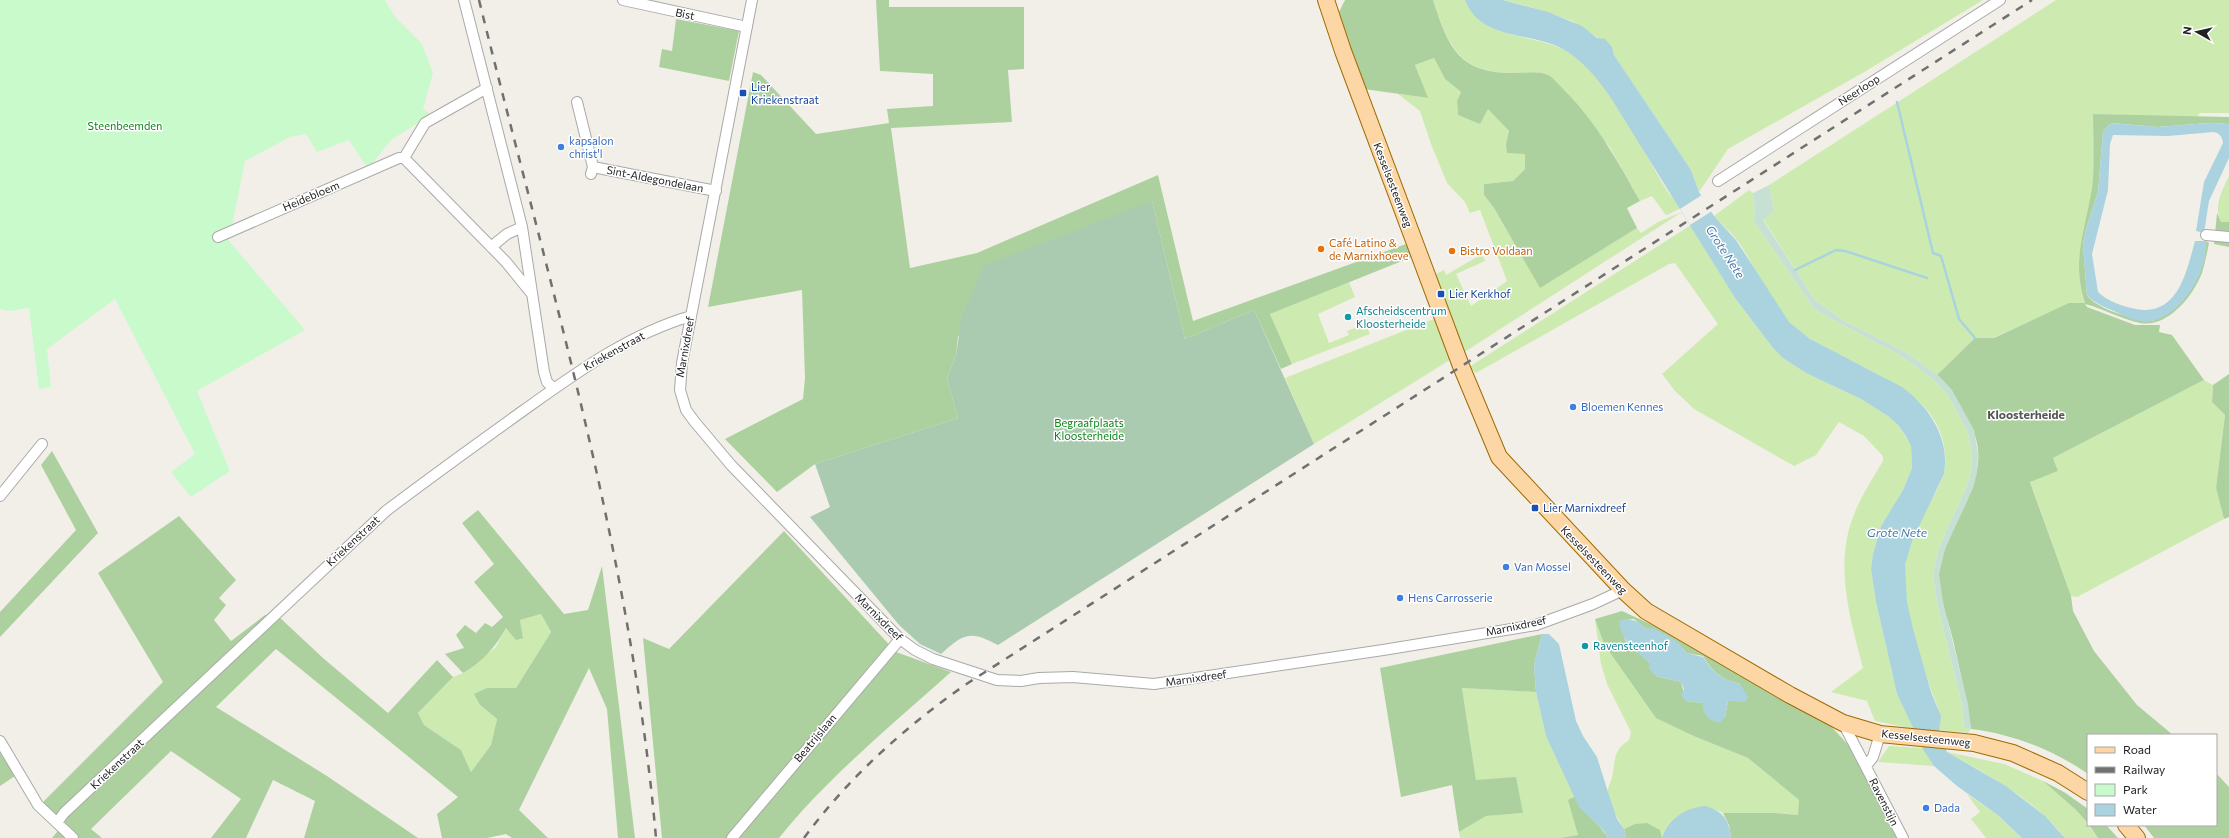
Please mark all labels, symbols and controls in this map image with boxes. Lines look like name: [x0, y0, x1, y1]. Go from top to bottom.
street label: Bist: [674, 5, 696, 22]
north arrow: [2177, 12, 2217, 52]
text: N: [2180, 26, 2194, 36]
street label: Neerloop: [1836, 71, 1882, 108]
place label: Lier Kriekenstraat: [751, 80, 819, 106]
marker: Lier Kriekenstraat: [738, 88, 748, 98]
park label: Steenbeemden: [88, 119, 162, 132]
place label: kapsalon christ'l: [569, 134, 614, 160]
street label: Kesselsesteenweg: [1371, 141, 1416, 229]
marker: kapsalon christ'l: [556, 142, 566, 152]
street label: Sint-Aldegondelaan: [605, 163, 705, 194]
street label: Heidebloem: [281, 178, 341, 213]
water label: Grote Nete: [1704, 222, 1748, 281]
place label: Café Latino & de Marnixhoeve: [1329, 236, 1409, 262]
marker: Café Latino & de Marnixhoeve: [1316, 244, 1326, 254]
place label: Bistro Voldaan: [1460, 244, 1533, 257]
marker: Bistro Voldaan: [1447, 246, 1457, 256]
place label: Lier Kerkhof: [1449, 287, 1511, 300]
marker: Lier Kerkhof: [1436, 289, 1446, 299]
place label: Afscheidscentrum Kloosterheide: [1356, 304, 1446, 330]
marker: Afscheidscentrum Kloosterheide: [1343, 312, 1353, 322]
street label: Marnixdreef: [673, 315, 696, 378]
street label: Kriekenstraat: [581, 328, 647, 373]
place label: Bloemen Kennes: [1581, 400, 1663, 413]
marker: Bloemen Kennes: [1568, 402, 1578, 412]
district label: Kloosterheide: [1987, 407, 2065, 421]
park label: Begraafplaats Kloosterheide: [1054, 416, 1124, 442]
place label: Lier Marnixdreef: [1543, 501, 1627, 514]
marker: Lier Marnixdreef: [1530, 503, 1540, 513]
street label: Kriekenstraat: [323, 512, 382, 569]
street label: Kesselsesteenweg: [1559, 523, 1630, 596]
water label: Grote Nete: [1867, 525, 1928, 539]
place label: Van Mossel: [1514, 560, 1571, 573]
marker: Van Mossel: [1501, 562, 1511, 572]
street label: Marnixdreef: [853, 590, 906, 644]
place label: Hens Carrosserie: [1408, 591, 1493, 604]
marker: Hens Carrosserie: [1395, 593, 1405, 603]
street label: Marnixdreef: [1484, 613, 1548, 638]
place label: Ravensteenhof: [1593, 639, 1669, 652]
marker: Ravensteenhof: [1580, 641, 1590, 651]
street label: Marnixdreef: [1164, 667, 1228, 688]
street label: Beatrijslaan: [791, 711, 838, 764]
street label: Kesselsesteenweg: [1881, 726, 1971, 749]
legend: [2087, 734, 2217, 826]
street label: Kriekenstraat: [87, 735, 146, 792]
text: Road: [2123, 742, 2151, 756]
text: Railway: [2123, 762, 2165, 776]
street label: Ravenstijn: [1867, 776, 1902, 828]
text: Park: [2123, 782, 2149, 796]
place label: Dada: [1934, 801, 1960, 814]
text: Water: [2123, 802, 2157, 816]
marker: Dada: [1921, 803, 1931, 813]

